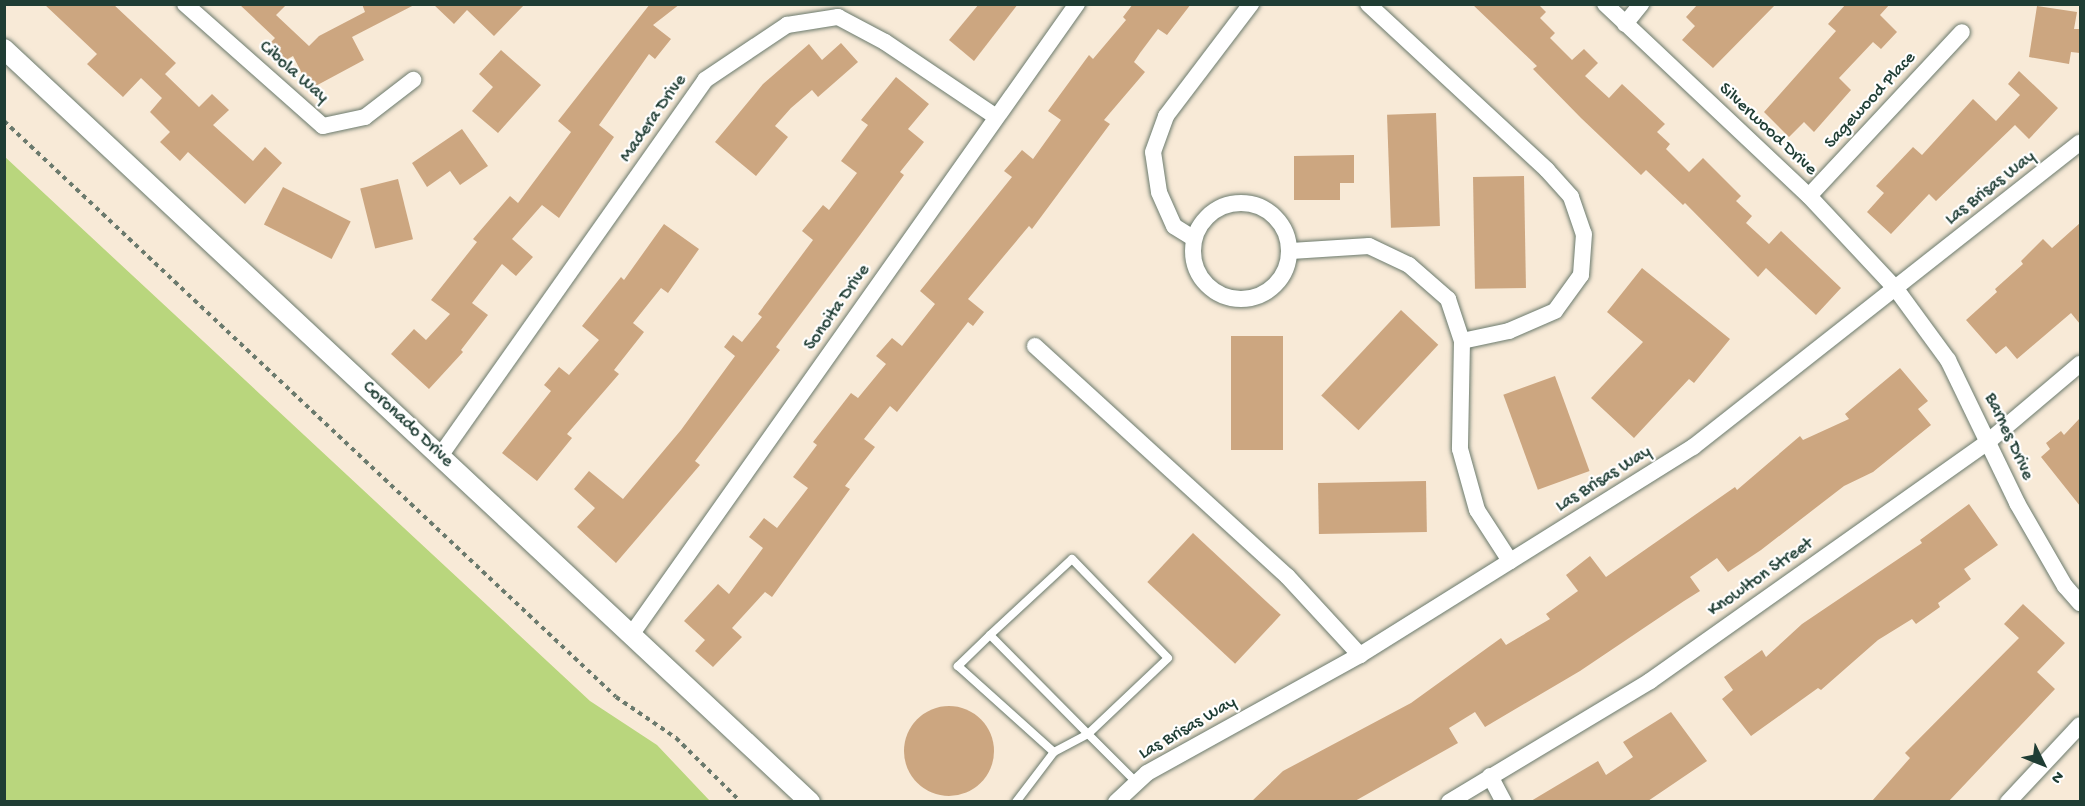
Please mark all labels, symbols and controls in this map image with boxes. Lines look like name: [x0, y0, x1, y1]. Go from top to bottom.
street label: Cibola Way: [254, 37, 332, 109]
street label: Sagewood Place: [1821, 48, 1921, 154]
street label: Madera Drive: [616, 71, 692, 167]
street label: Silverwood Drive: [1713, 79, 1821, 181]
street label: Las Brisas Way: [1942, 147, 2040, 231]
street label: Sonoita Drive: [800, 261, 876, 355]
street label: Coronado Drive: [357, 377, 457, 473]
street label: Barnes Drive: [1978, 390, 2038, 484]
street label: Las Brisas Way: [1552, 442, 1656, 518]
street label: Knowlton Street: [1704, 534, 1818, 622]
street label: Las Brisas Way: [1136, 692, 1240, 766]
north arrow: [2013, 734, 2073, 794]
text: N: [2046, 766, 2067, 787]

